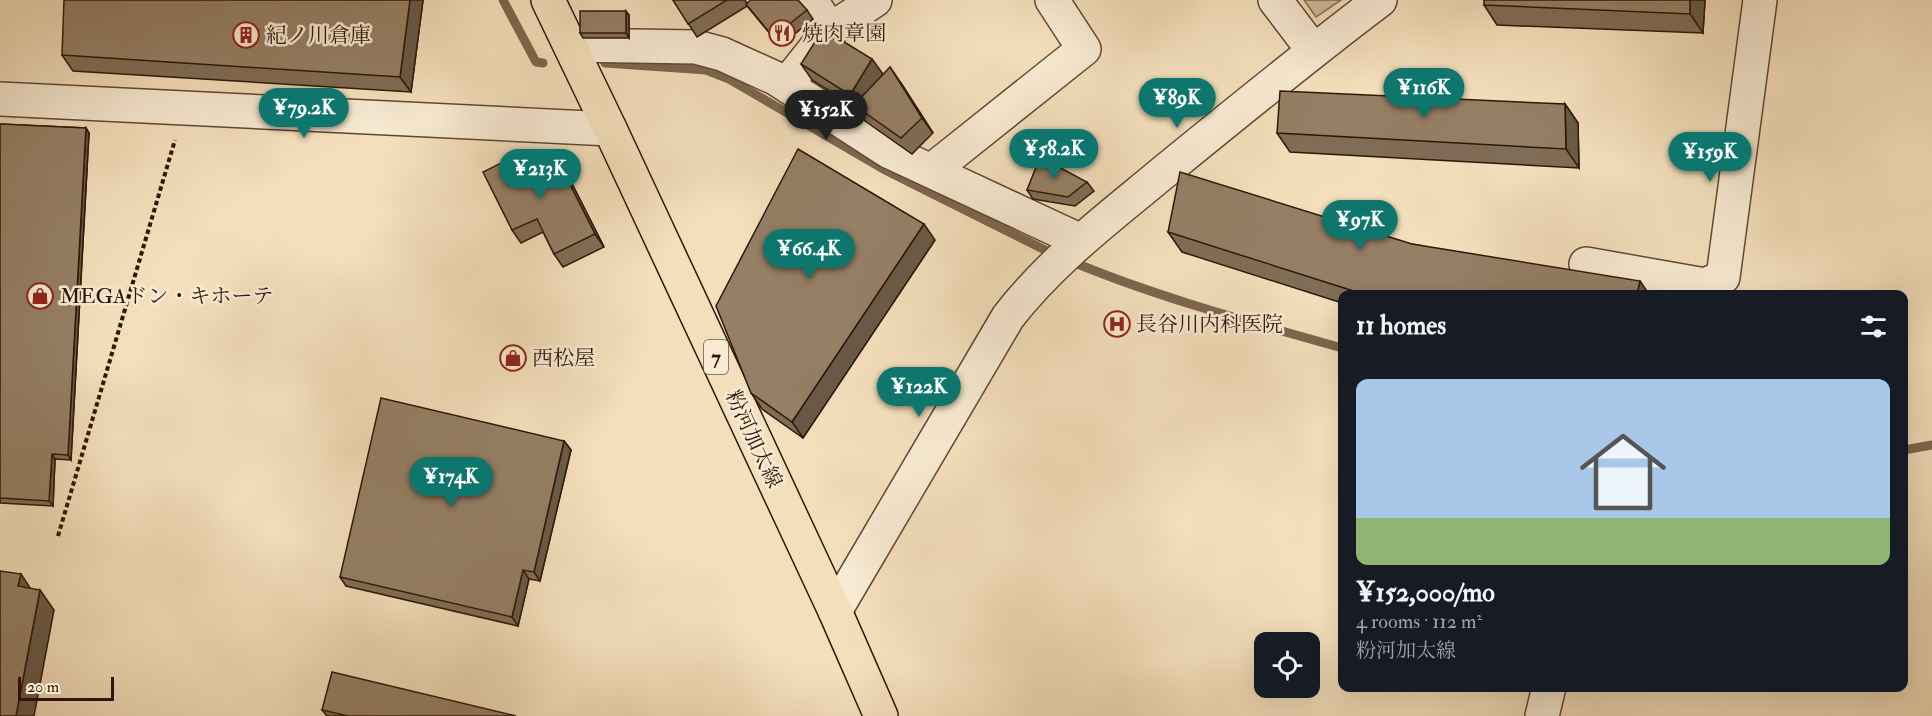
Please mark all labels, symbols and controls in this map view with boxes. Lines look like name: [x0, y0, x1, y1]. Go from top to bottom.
restaurant icon: 焼肉章園: [767, 18, 797, 48]
building icon: 紀ノ川倉庫: [231, 20, 261, 50]
place label: 焼肉章園: [802, 20, 886, 47]
place label: 紀ノ川倉庫: [266, 22, 371, 49]
pin: ¥116K: [1382, 68, 1466, 119]
text: ¥116K: [1397, 75, 1451, 100]
pin: ¥89K: [1141, 78, 1213, 129]
text: ¥89K: [1153, 85, 1201, 110]
pin: ¥79.2K: [255, 88, 353, 139]
pin: ¥152K: [784, 90, 868, 141]
text: ¥79.2K: [273, 95, 335, 120]
text: ¥152K: [799, 97, 853, 122]
pin: ¥58.2K: [1005, 129, 1103, 180]
pin: ¥159K: [1668, 132, 1752, 183]
text: ¥58.2K: [1023, 136, 1085, 161]
text: ¥159K: [1682, 139, 1738, 164]
pin: ¥213K: [498, 149, 582, 200]
text: ¥213K: [513, 156, 567, 181]
pin: ¥97K: [1324, 200, 1396, 251]
text: ¥97K: [1336, 207, 1384, 232]
pin: ¥66.4K: [760, 229, 858, 280]
text: ¥66.4K: [777, 236, 841, 261]
shop icon: MEGAドン・キホーテ: [25, 281, 55, 311]
place label: MEGAドン・キホーテ: [60, 283, 273, 310]
hospital icon: 長谷川内科医院: [1102, 309, 1132, 339]
text: 11 homes: [1356, 310, 1446, 342]
icon: filters: [1857, 310, 1890, 343]
place label: 長谷川内科医院: [1136, 311, 1283, 338]
road number: 7: [704, 340, 728, 374]
shop icon: 西松屋: [498, 343, 528, 373]
place label: 西松屋: [532, 345, 595, 372]
pin: ¥122K: [877, 367, 961, 418]
text: ¥122K: [891, 374, 947, 399]
street label: 粉河加太線: [719, 386, 788, 492]
icon: home: [1569, 418, 1677, 526]
pin: ¥174K: [409, 457, 493, 508]
text: ¥174K: [423, 464, 479, 489]
text: ¥152,000/mo: [1356, 577, 1495, 609]
text: 4 rooms · 112 m²: [1356, 609, 1482, 634]
map controls: [1254, 632, 1320, 698]
button: locate: [1254, 632, 1320, 698]
text: 粉河加太線: [1356, 638, 1456, 663]
scale bar: [18, 674, 114, 702]
text: 20 m: [27, 677, 59, 697]

